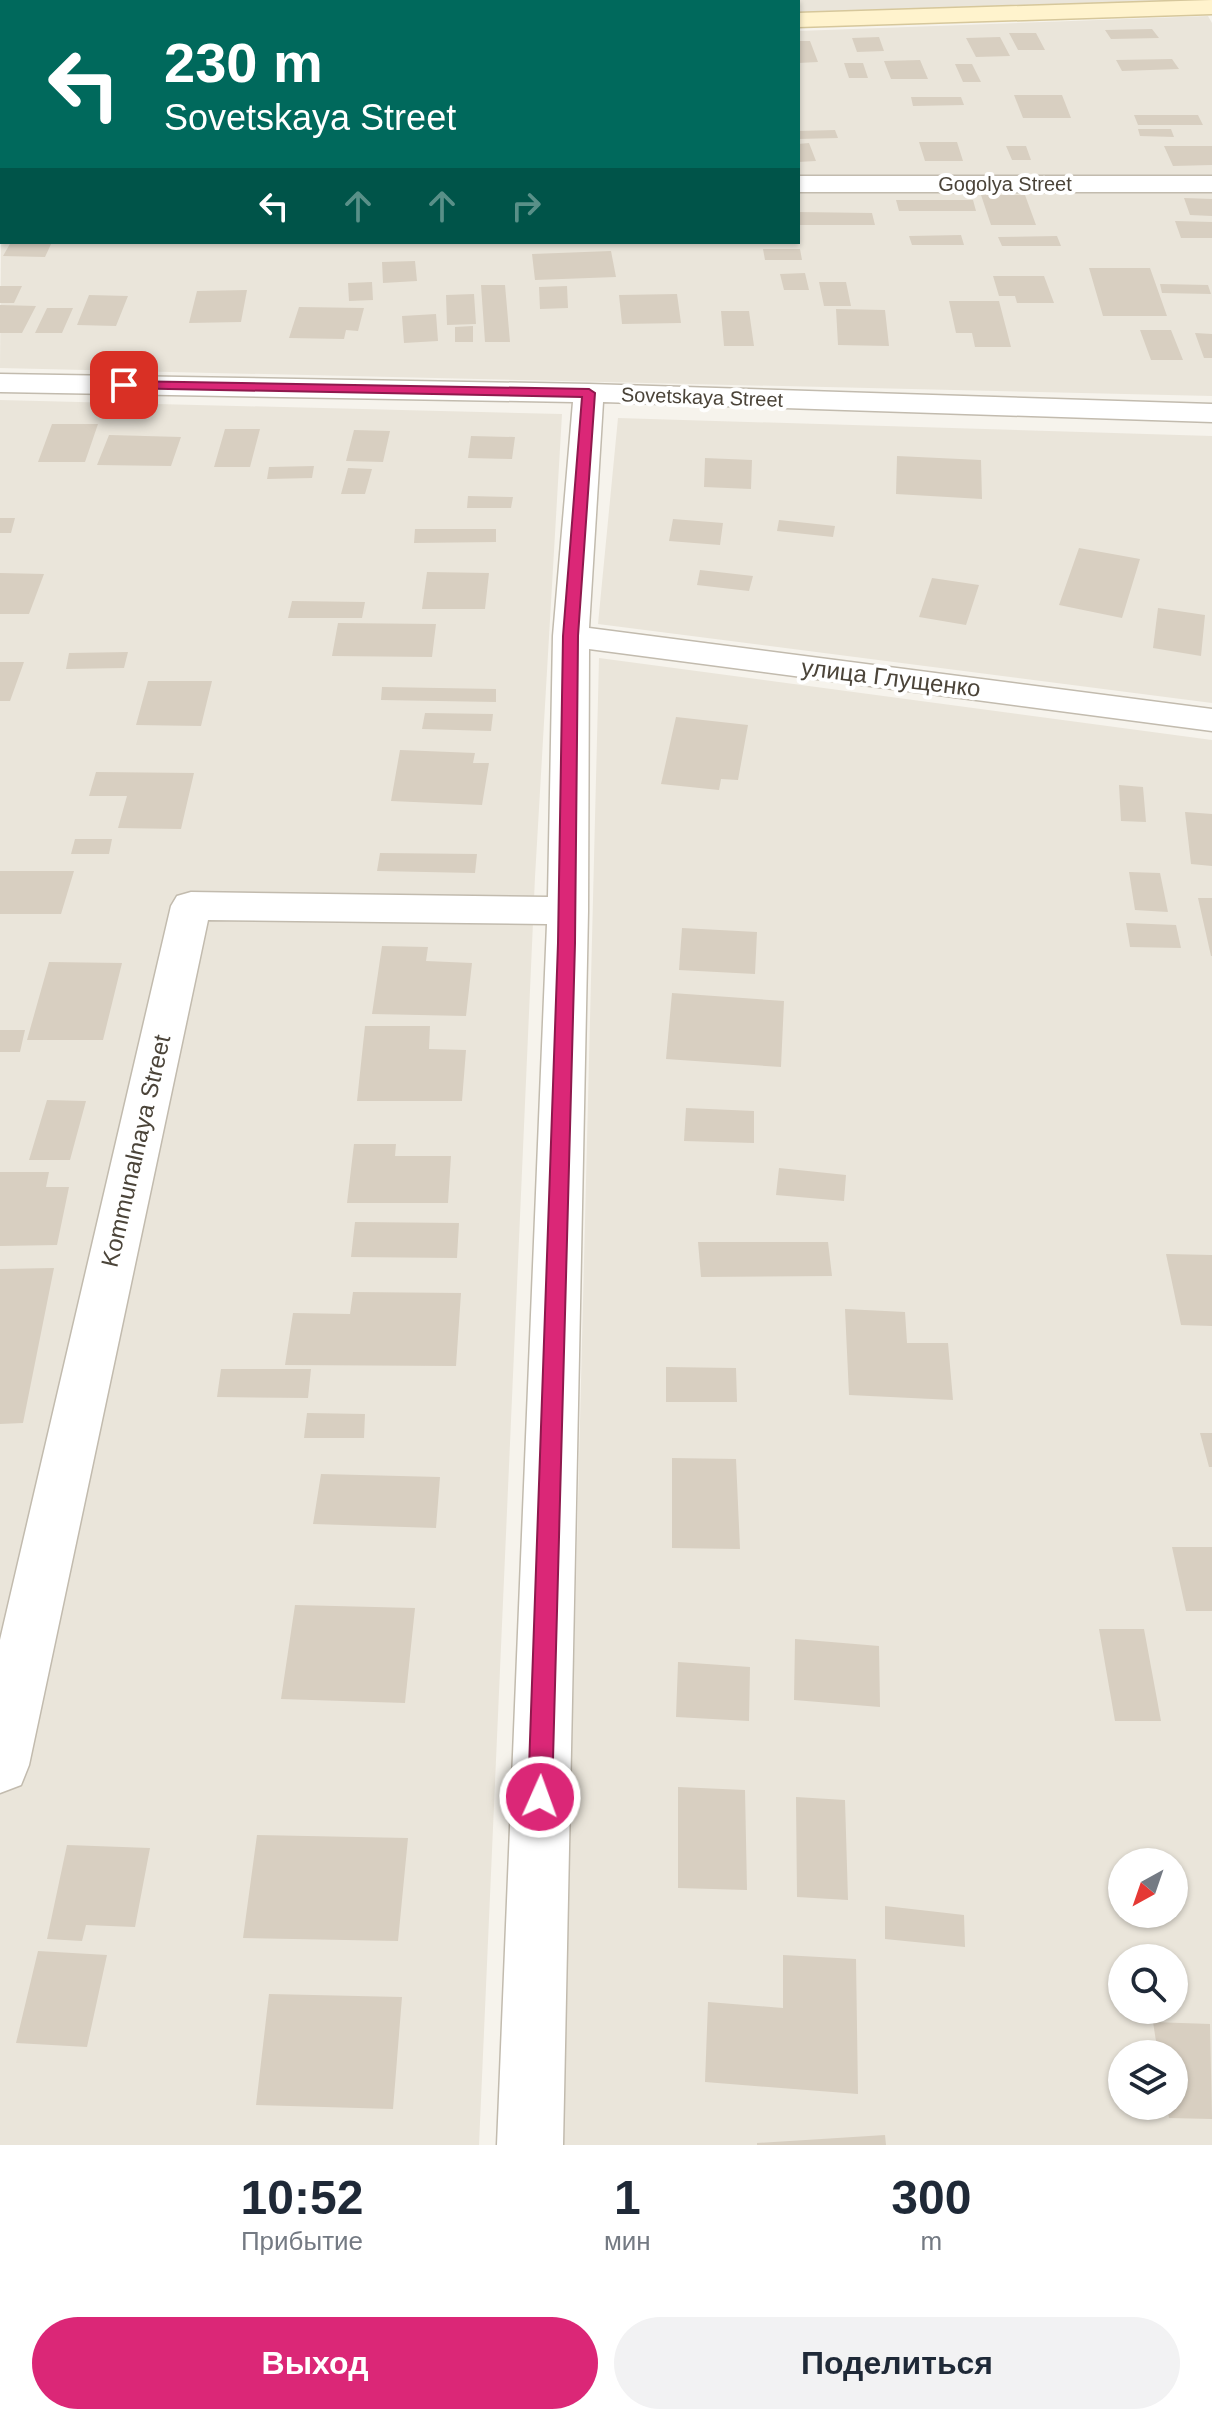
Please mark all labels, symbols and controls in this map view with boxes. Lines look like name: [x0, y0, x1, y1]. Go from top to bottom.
text: 230 m: [164, 31, 323, 94]
icon: left: [32, 32, 136, 136]
text: Sovetskaya Street: [164, 97, 456, 138]
street label: Gogolya Street: [938, 173, 1072, 195]
icon: left: [252, 184, 296, 228]
icon: ahead: [336, 184, 380, 228]
icon: ahead: [420, 184, 464, 228]
icon: right: [504, 184, 548, 228]
pin: [90, 351, 158, 419]
icon: arrive: [102, 363, 146, 407]
street label: Sovetskaya Street: [621, 383, 784, 411]
street label: улица Глущенко: [800, 653, 982, 702]
street label: Kommunalnaya Street: [96, 1032, 175, 1270]
position arrow: [498, 1755, 582, 1839]
north arrow: [1108, 1848, 1188, 1928]
map controls: [1108, 1848, 1188, 2120]
button: search: [1108, 1944, 1188, 2024]
button: layers: [1108, 2040, 1188, 2120]
text: 10:52: [241, 2171, 363, 2224]
text: 1: [614, 2171, 641, 2224]
text: 300: [891, 2171, 971, 2224]
text: Прибытие: [241, 2226, 363, 2256]
text: мин: [604, 2226, 651, 2256]
text: m: [921, 2226, 942, 2256]
button: Выход: [32, 2317, 598, 2409]
button: Поделиться: [614, 2317, 1180, 2409]

